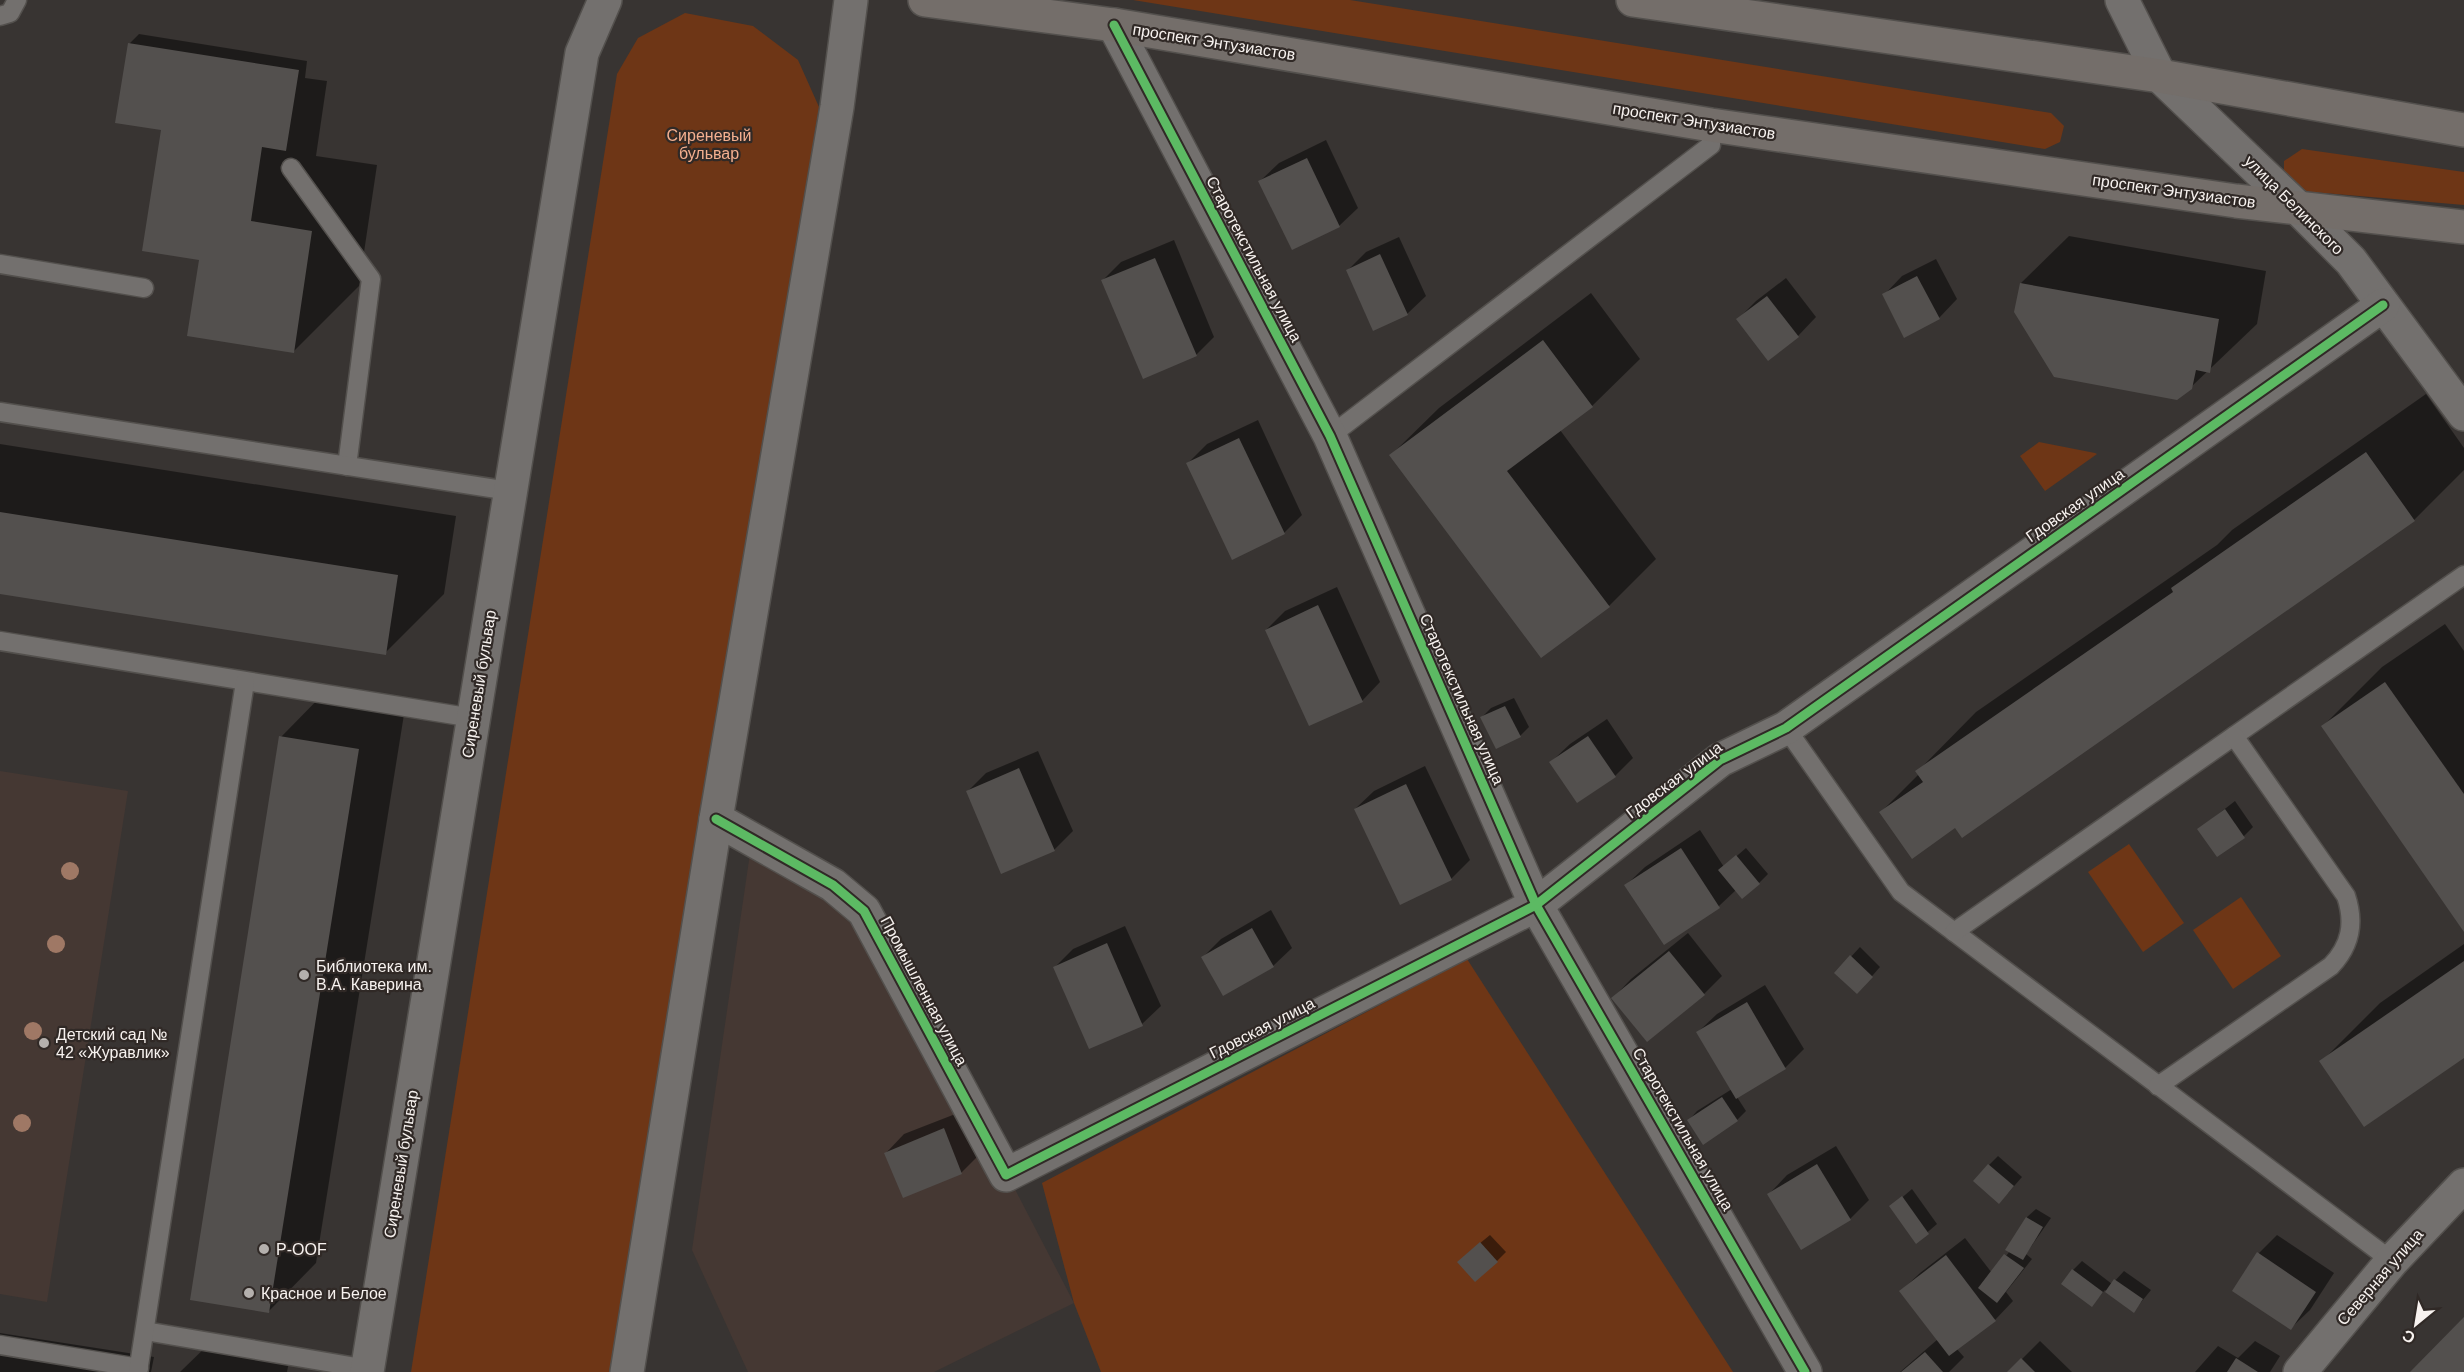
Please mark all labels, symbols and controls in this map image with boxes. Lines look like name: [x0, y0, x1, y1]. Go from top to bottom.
street label: проспект Энтузиастов: [1131, 21, 1297, 63]
street label: проспект Энтузиастов: [1611, 100, 1777, 142]
park label: Сиреневый бульвар: [667, 127, 751, 162]
street label: улица Белинского: [2241, 152, 2347, 258]
street label: проспект Энтузиастов: [2091, 171, 2257, 211]
street label: Старотекстильная улица: [1203, 173, 1305, 345]
street label: Гдовская улица: [2023, 465, 2127, 545]
street label: Сиреневый бульвар: [459, 609, 499, 759]
street label: Старотекстильная улица: [1417, 611, 1507, 787]
street label: Гдовская улица: [1623, 738, 1725, 822]
street label: Промышленная улица: [877, 913, 971, 1069]
place label: Библиотека им. В.А. Каверина: [316, 958, 432, 993]
marker: Библиотека им. В.А. Каверина: [297, 968, 311, 982]
street label: Гдовская улица: [1207, 994, 1317, 1062]
place label: Детский сад № 42 «Журавлик»: [56, 1026, 170, 1061]
marker: Детский сад № 42 «Журавлик»: [37, 1036, 51, 1050]
street label: Старотекстильная улица: [1629, 1045, 1737, 1213]
street label: Сиреневый бульвар: [381, 1089, 421, 1239]
street label: Северная улица: [2334, 1226, 2426, 1328]
place label: P-OOF: [276, 1241, 327, 1258]
marker: P-OOF: [257, 1242, 271, 1256]
place label: Красное и Белое: [261, 1285, 387, 1302]
marker: Красное и Белое: [242, 1286, 256, 1300]
north arrow: [2386, 1294, 2446, 1354]
text: С: [2399, 1326, 2418, 1347]

